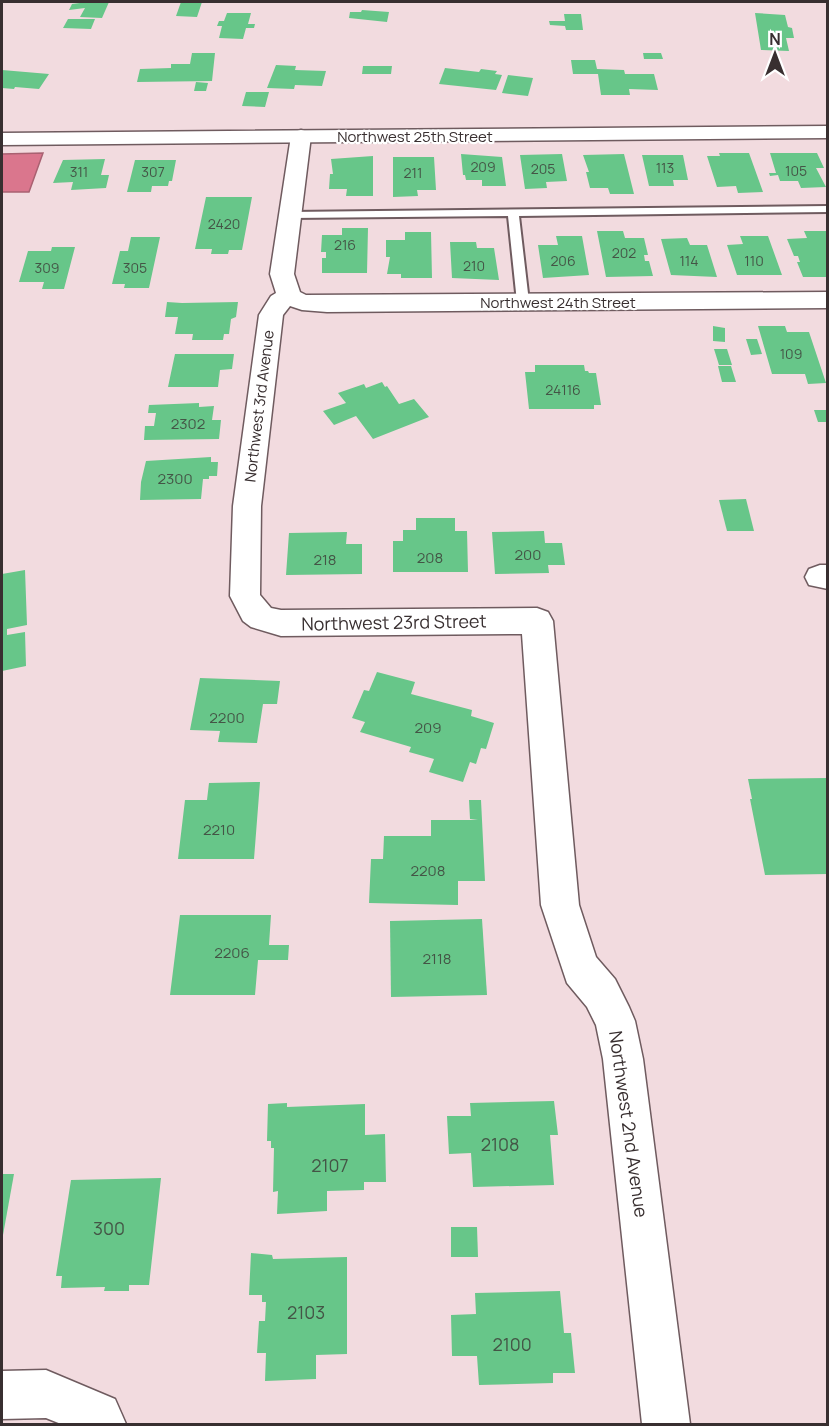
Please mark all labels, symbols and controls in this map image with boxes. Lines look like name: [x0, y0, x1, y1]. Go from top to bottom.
north arrow: [745, 24, 805, 84]
text: N: [769, 28, 781, 50]
street label: Northwest 25th Street: [337, 126, 493, 147]
house number: 209: [470, 157, 496, 176]
house number: 113: [656, 158, 674, 177]
house number: 205: [531, 159, 555, 178]
house number: 105: [785, 161, 807, 180]
house number: 311: [70, 162, 88, 181]
house number: 307: [141, 162, 165, 181]
house number: 211: [404, 163, 422, 182]
house number: 2420: [208, 214, 240, 233]
house number: 216: [334, 235, 356, 254]
house number: 202: [612, 243, 636, 262]
house number: 206: [550, 251, 576, 270]
house number: 114: [679, 251, 699, 270]
house number: 110: [744, 251, 764, 270]
house number: 210: [463, 256, 485, 275]
house number: 309: [35, 258, 59, 277]
house number: 305: [123, 258, 147, 277]
street label: Northwest 24th Street: [480, 292, 636, 313]
street label: Northwest 3rd Avenue: [239, 329, 279, 483]
house number: 109: [780, 344, 802, 363]
house number: 24116: [545, 380, 581, 399]
house number: 2302: [171, 413, 205, 434]
house number: 2300: [157, 468, 193, 489]
house number: 200: [515, 544, 541, 565]
house number: 208: [417, 547, 443, 568]
house number: 218: [313, 549, 337, 570]
street label: Northwest 23rd Street: [301, 608, 487, 636]
house number: 2200: [209, 707, 245, 728]
house number: 209: [414, 717, 442, 738]
house number: 2210: [203, 819, 235, 840]
house number: 2208: [411, 860, 445, 881]
house number: 2206: [214, 942, 250, 963]
house number: 2118: [423, 948, 451, 969]
street label: Northwest 2nd Avenue: [604, 1029, 654, 1219]
house number: 2108: [481, 1132, 519, 1156]
house number: 2107: [311, 1153, 349, 1177]
house number: 300: [93, 1216, 125, 1240]
house number: 2103: [287, 1300, 325, 1324]
house number: 2100: [492, 1332, 532, 1356]

